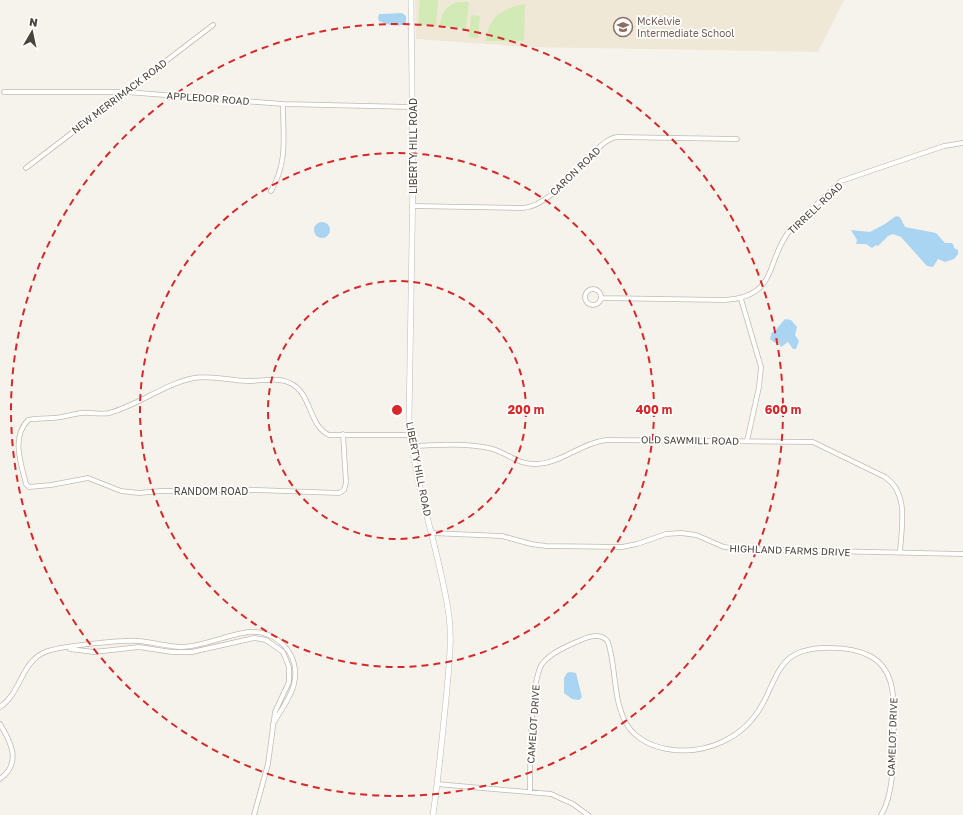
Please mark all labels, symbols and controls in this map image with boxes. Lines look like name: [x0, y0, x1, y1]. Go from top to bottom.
north arrow: [12, 12, 52, 52]
text: N: [28, 15, 39, 29]
place label: McKelvie Intermediate School: [637, 15, 734, 39]
school or university icon: McKelvie Intermediate School: [612, 16, 634, 38]
street label: NEW MERRIMACK ROAD: [69, 56, 169, 136]
street label: APPLEDOR ROAD: [166, 89, 250, 107]
street label: LIBERTY HILL ROAD: [407, 98, 419, 194]
street label: CARON ROAD: [547, 144, 603, 198]
street label: TIRRELL ROAD: [785, 180, 845, 236]
text: 200 m: [508, 402, 544, 417]
text: 400 m: [636, 402, 672, 417]
text: 600 m: [765, 402, 801, 417]
centre of rings: [390, 403, 404, 417]
street label: LIBERTY HILL ROAD: [404, 421, 434, 517]
street label: OLD SAWMILL ROAD: [641, 433, 739, 447]
street label: RANDOM ROAD: [174, 485, 248, 497]
street label: HIGHLAND FARMS DRIVE: [729, 542, 851, 558]
street label: CAMELOT DRIVE: [524, 684, 542, 764]
street label: CAMELOT DRIVE: [885, 697, 899, 777]

